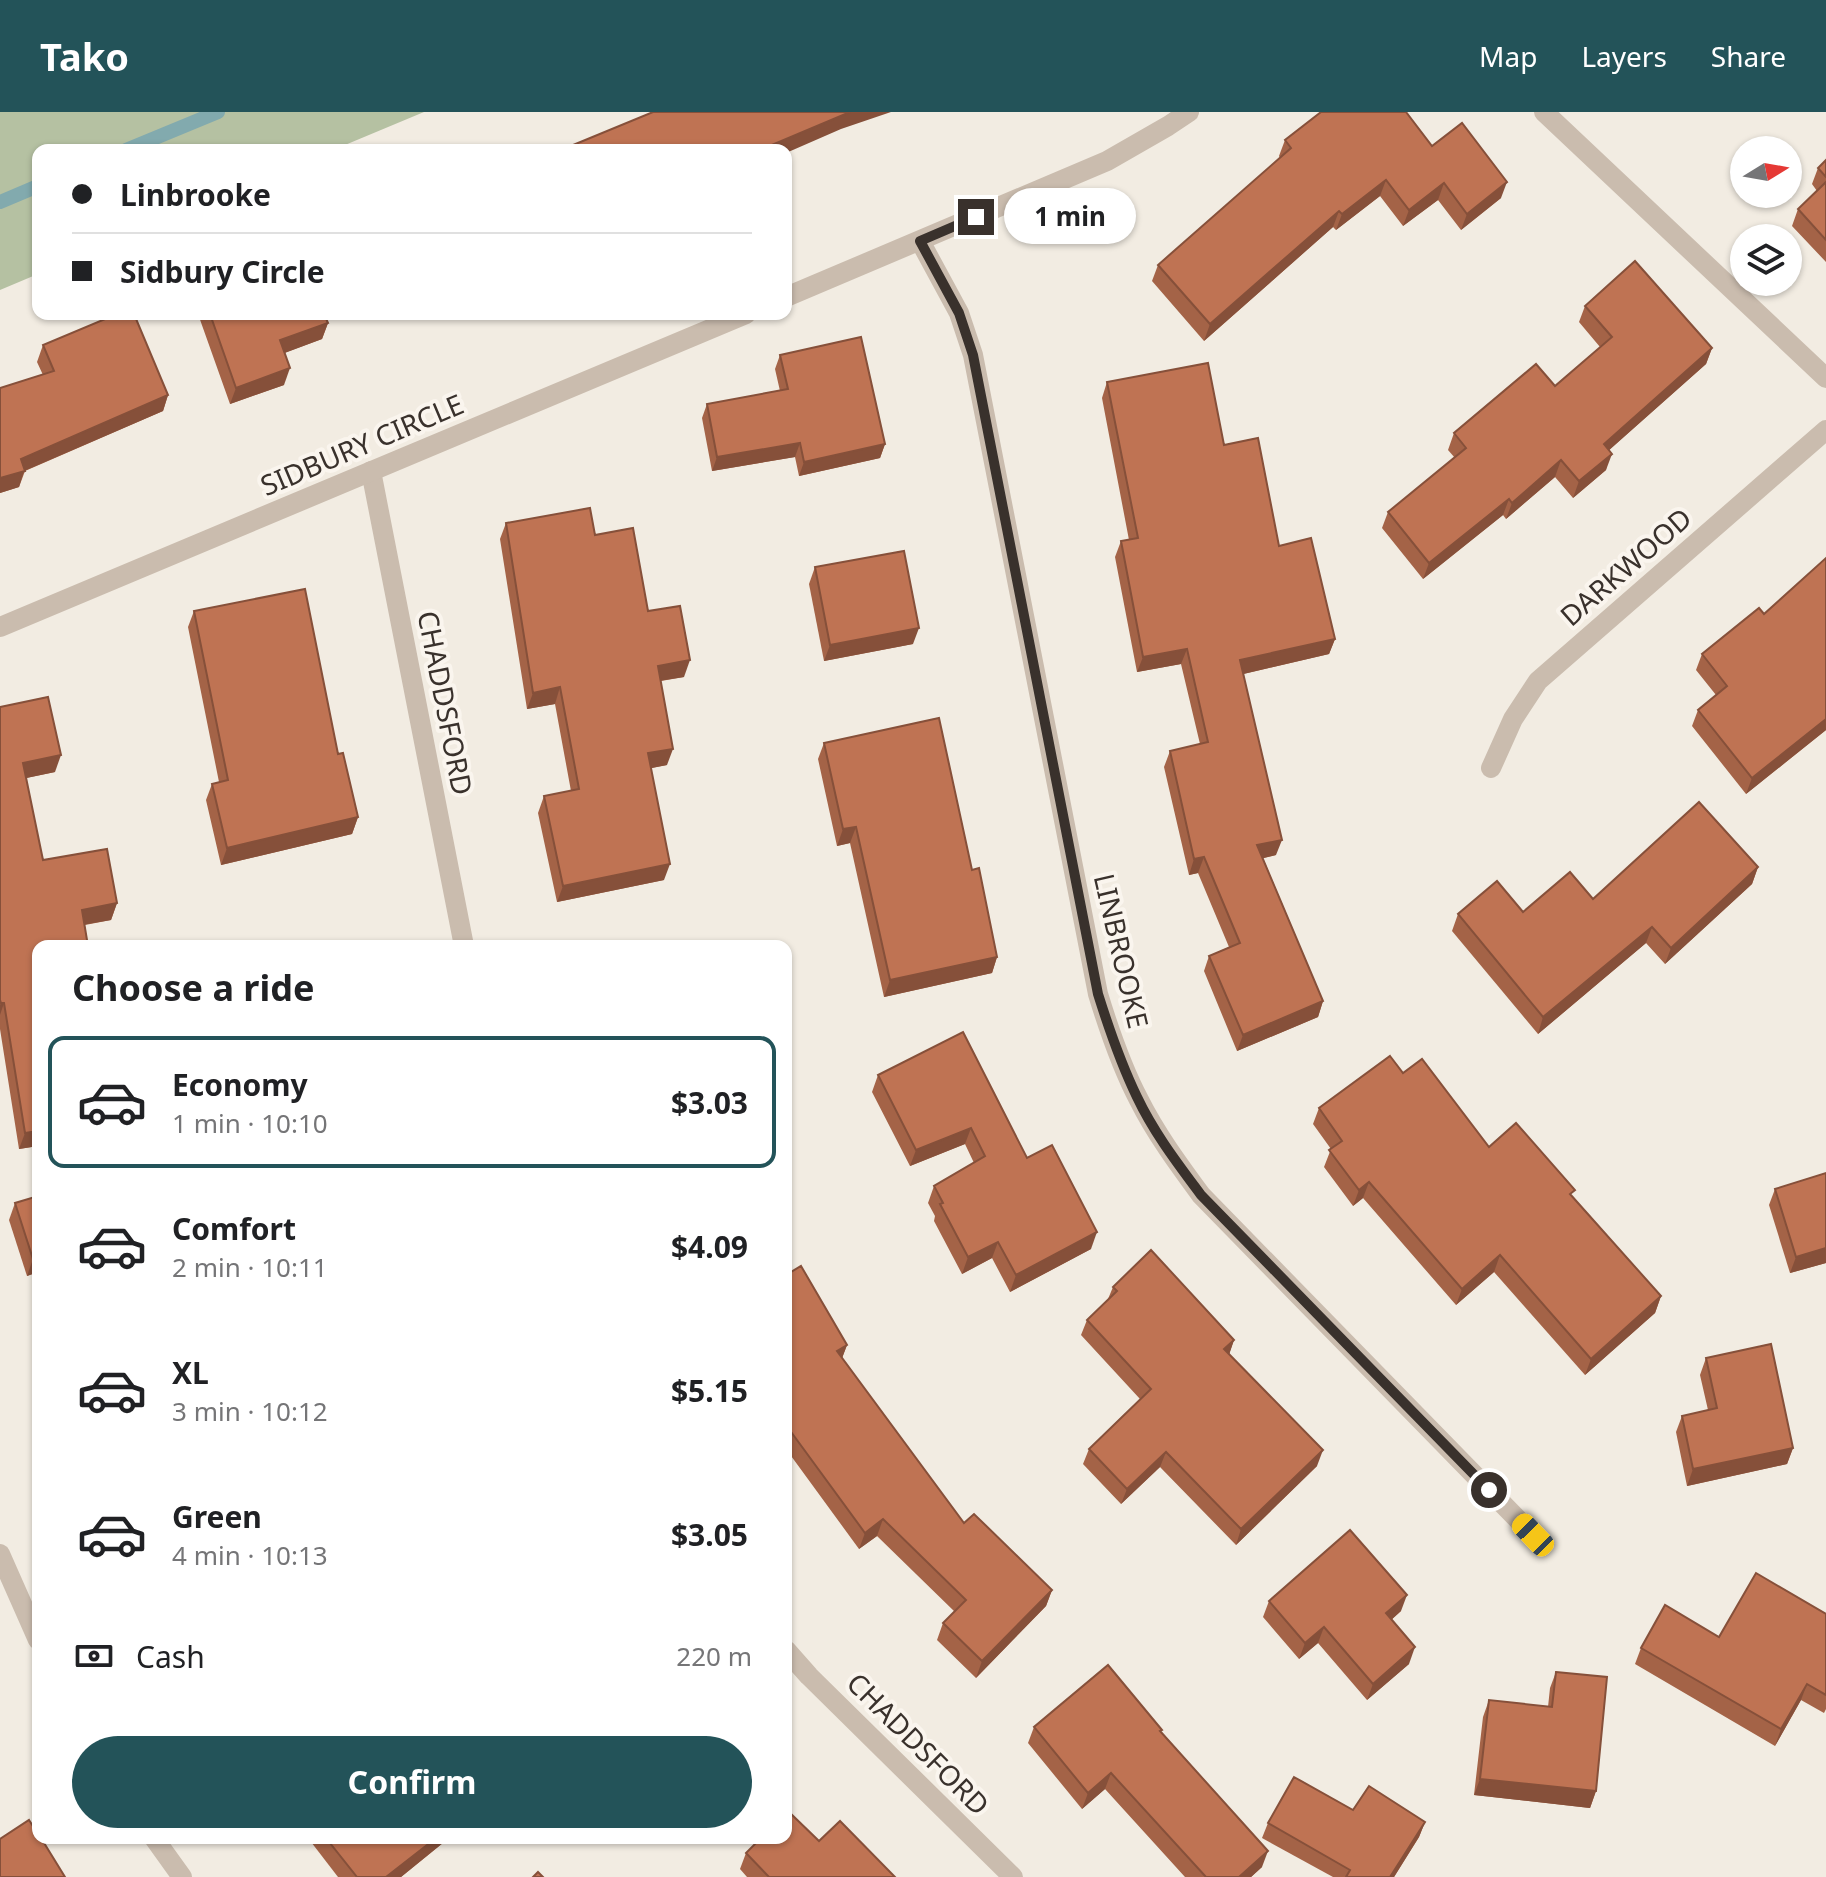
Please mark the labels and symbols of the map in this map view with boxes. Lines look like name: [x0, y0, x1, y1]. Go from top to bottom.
north arrow: [1730, 136, 1802, 208]
callout: 1 min: [1004, 189, 1136, 245]
route end: [958, 199, 994, 235]
street label: SIDBURY CIRCLE: [254, 384, 469, 504]
street label: DARKWOOD: [1552, 499, 1699, 634]
street label: CHADDSFORD: [410, 607, 482, 798]
street label: LINBROOKE: [1086, 870, 1158, 1032]
route start: [1471, 1472, 1507, 1508]
car: [1508, 1509, 1558, 1561]
street label: CHADDSFORD: [839, 1664, 998, 1823]

